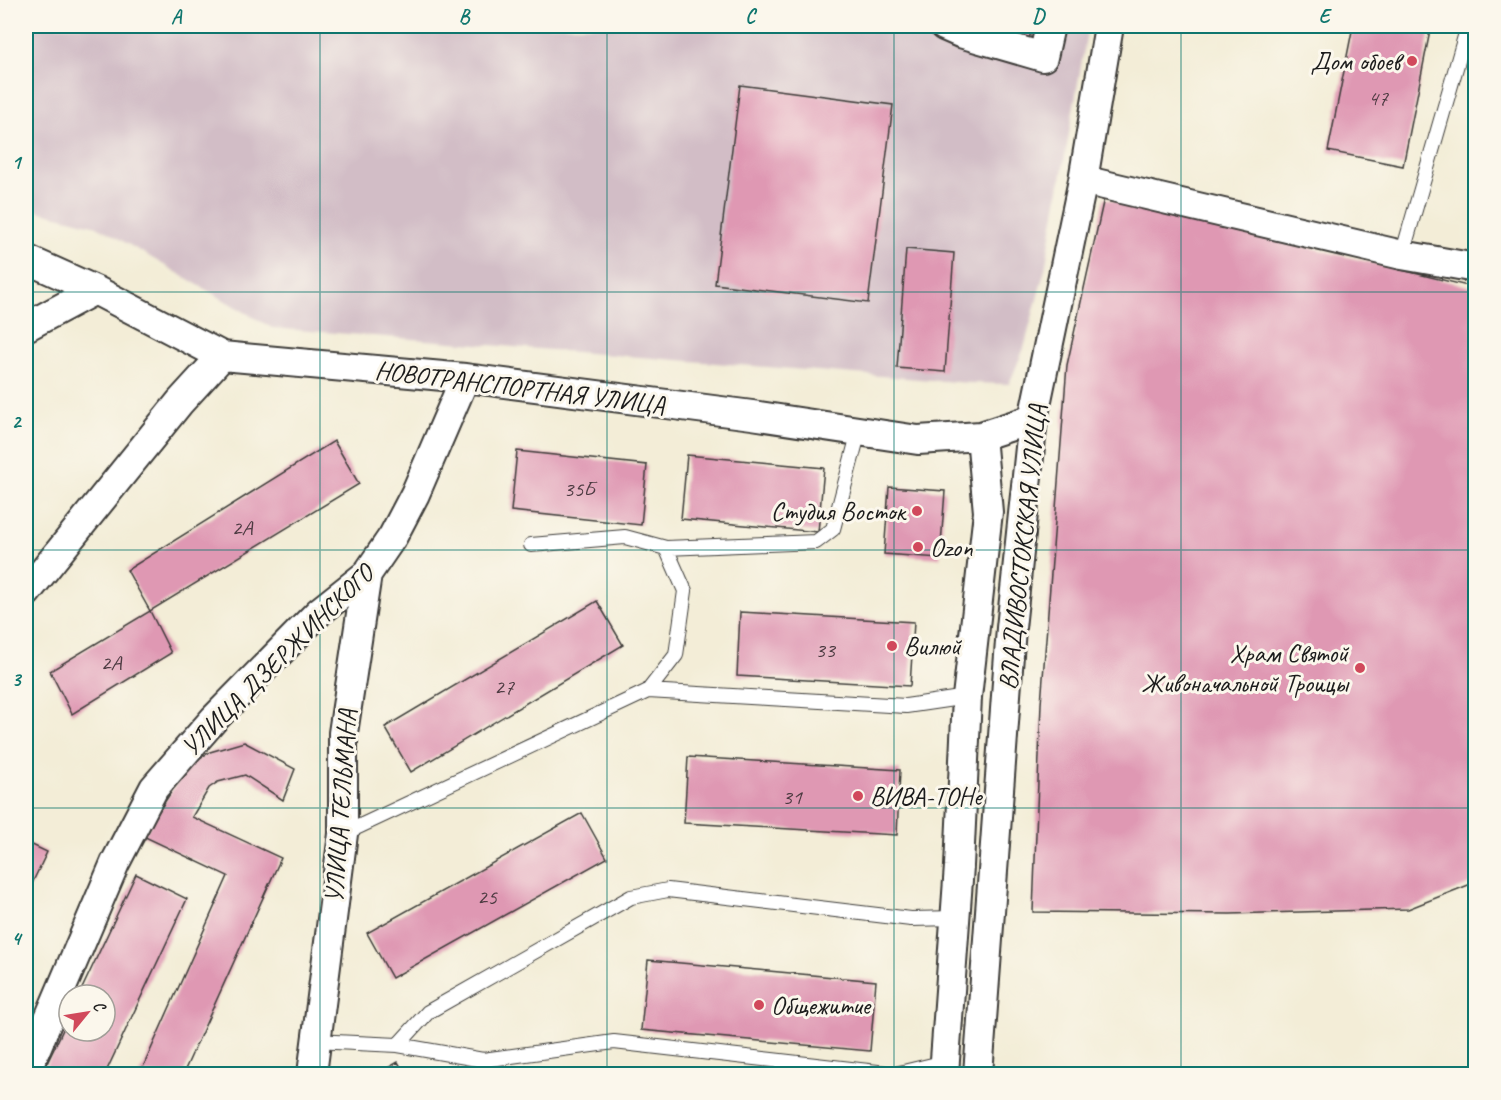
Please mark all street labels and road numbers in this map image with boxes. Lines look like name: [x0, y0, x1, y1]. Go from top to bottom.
street label: НОВОТРАНСПОРТНАЯ УЛИЦА: [373, 353, 668, 422]
street label: ВЛАДИВОСТОКСКАЯ УЛИЦА: [991, 402, 1054, 691]
street label: УЛИЦА ДЗЕРЖИНСКОГО: [174, 555, 383, 763]
street label: УЛИЦА ТЕЛЬМАНА: [317, 707, 364, 904]

